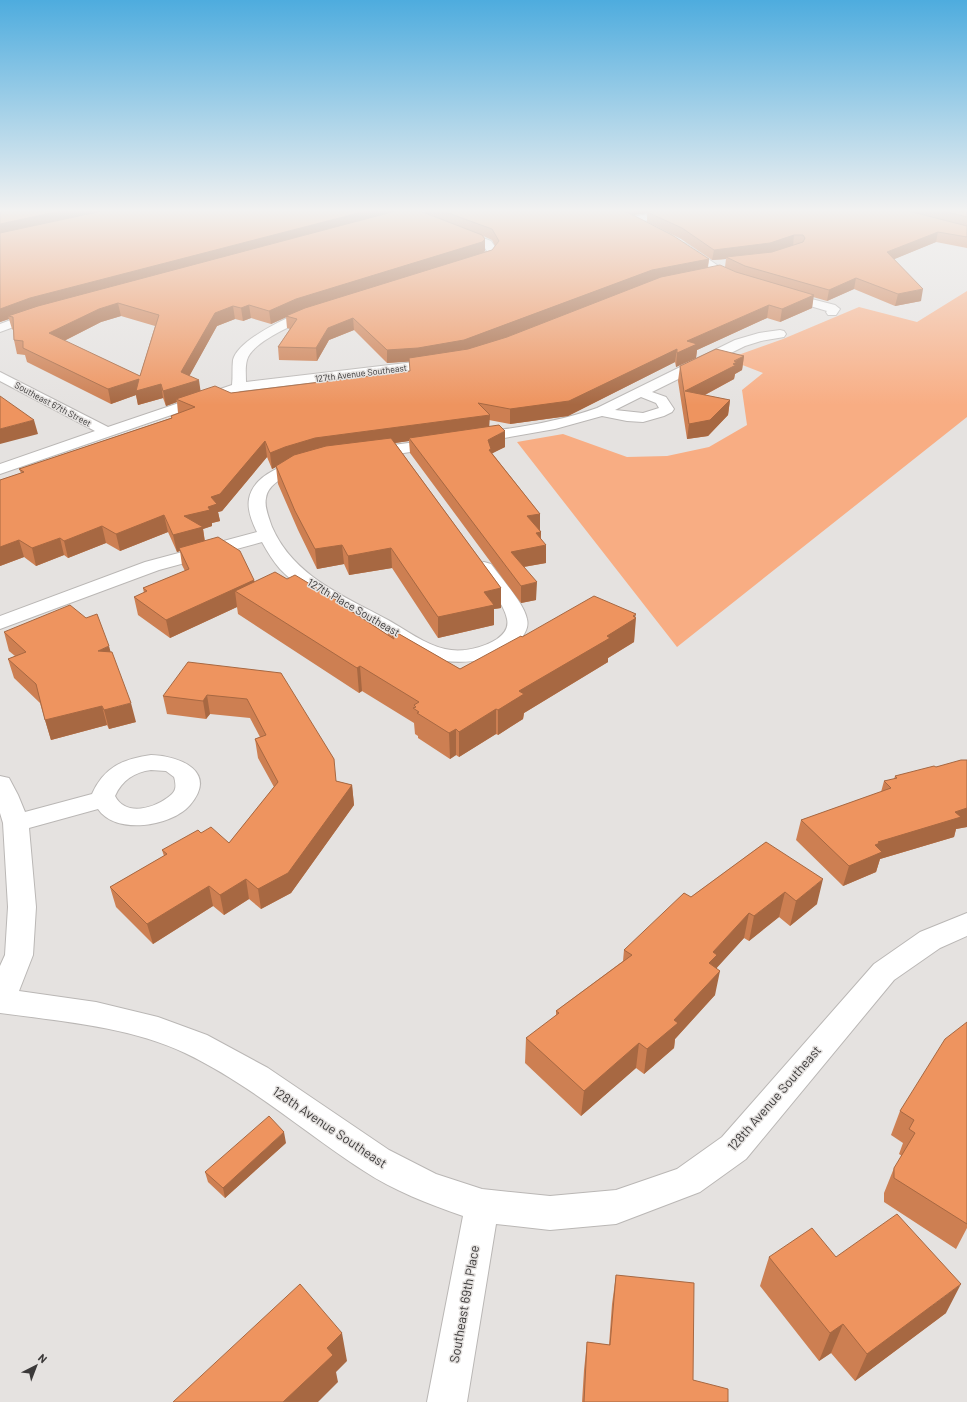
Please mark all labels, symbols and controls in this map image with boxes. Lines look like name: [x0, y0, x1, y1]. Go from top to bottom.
street label: 127th Avenue Southeast: [314, 362, 408, 384]
street label: Southeast 67th Street: [13, 379, 93, 429]
street label: 127th Place Southeast: [306, 575, 402, 639]
street label: 128th Avenue Southeast: [724, 1042, 824, 1154]
street label: 128th Avenue Southeast: [270, 1083, 390, 1171]
street label: Southeast 69th Place: [446, 1244, 482, 1364]
north arrow: [16, 1346, 56, 1386]
text: N: [36, 1351, 50, 1365]

